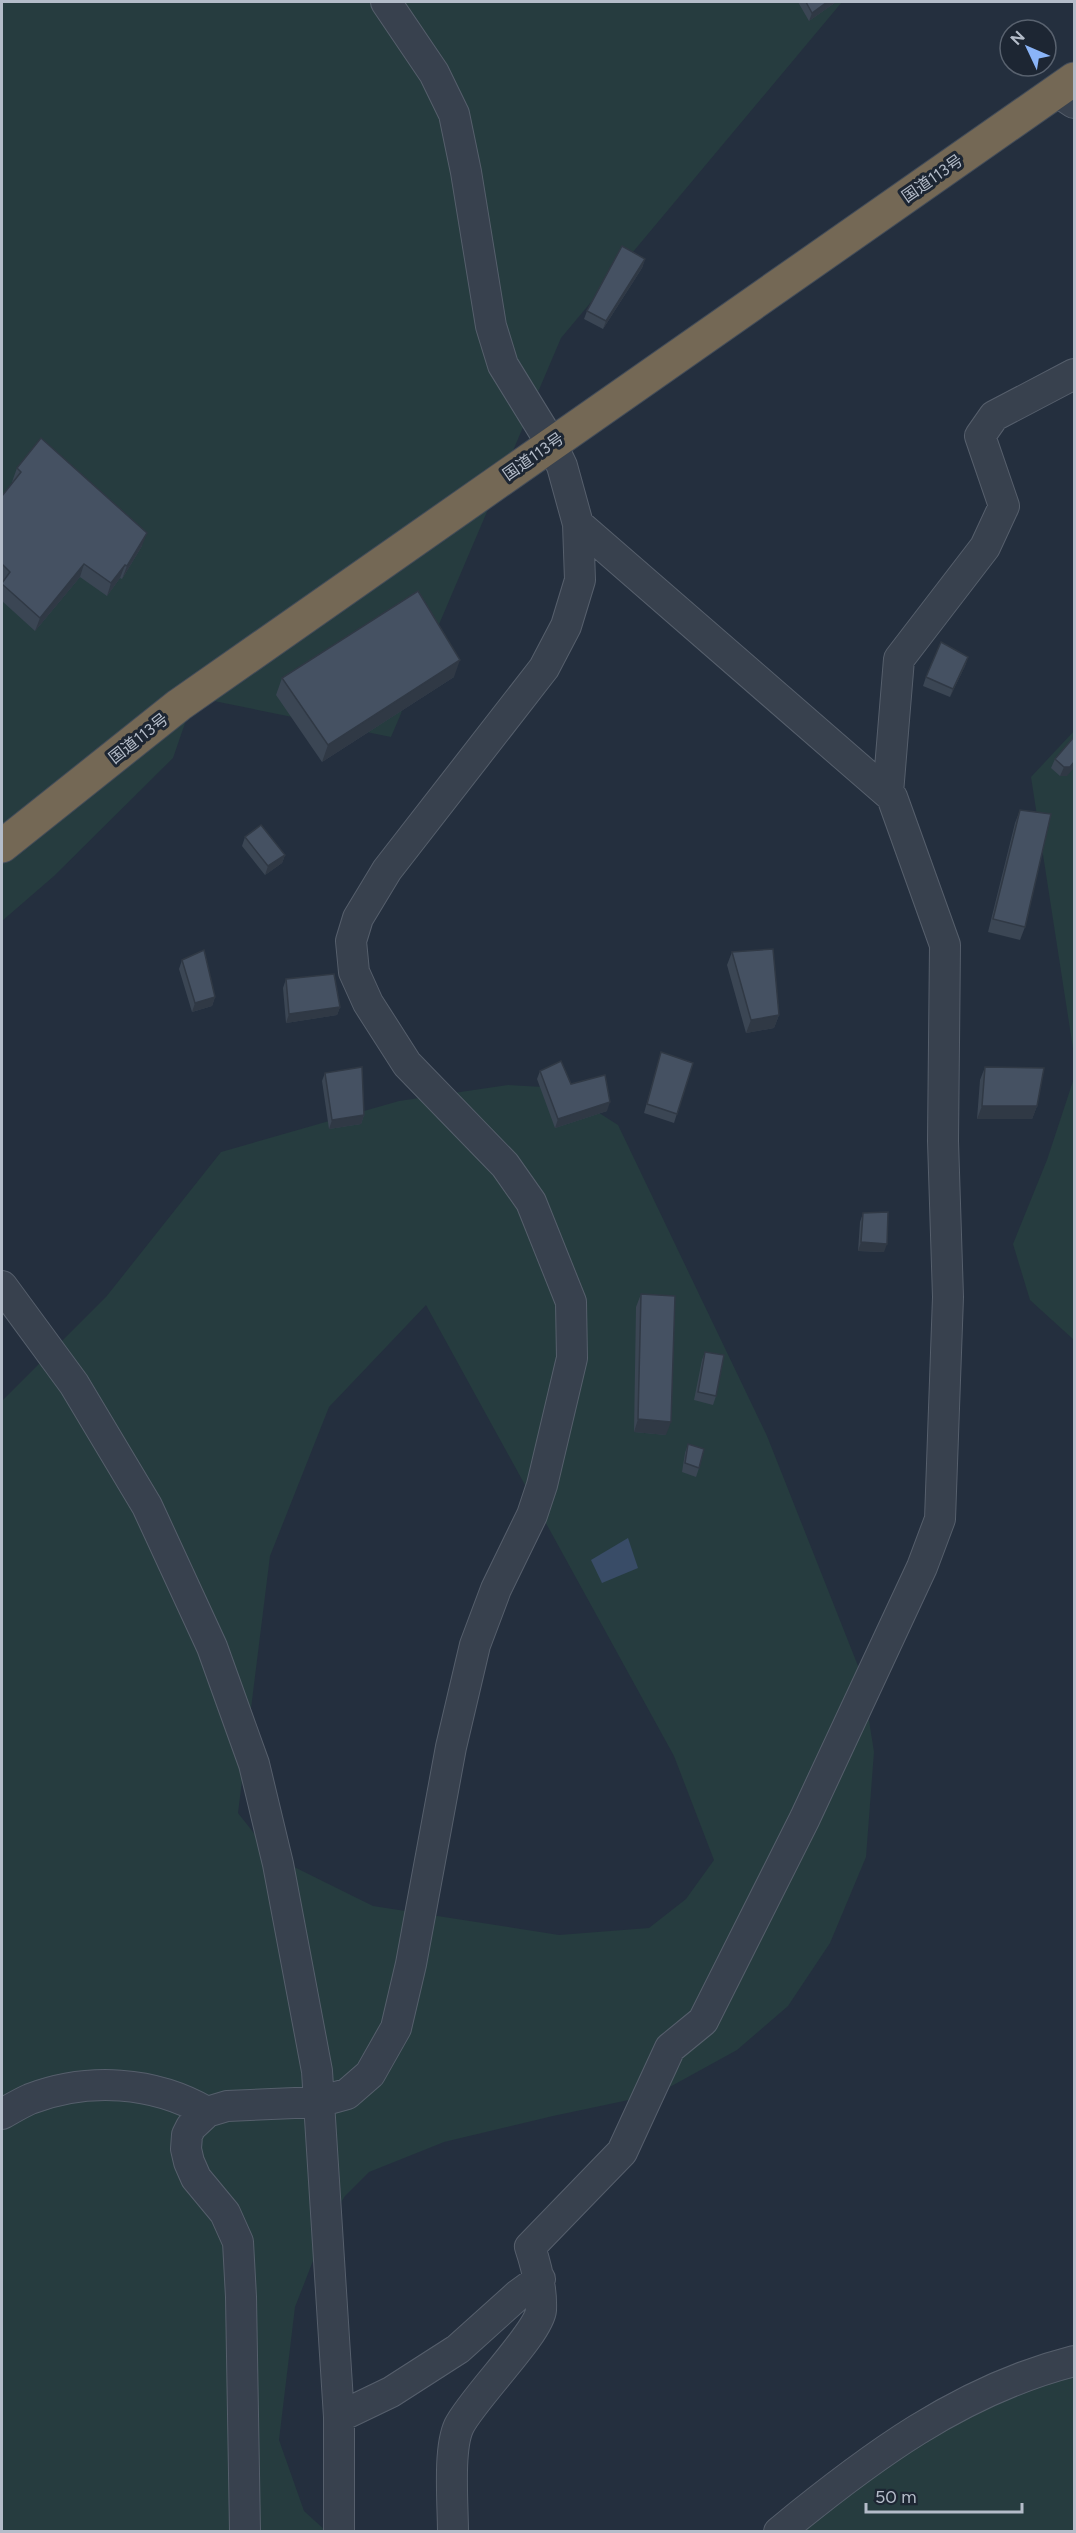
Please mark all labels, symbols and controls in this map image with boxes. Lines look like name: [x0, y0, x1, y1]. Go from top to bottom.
north arrow: [998, 18, 1058, 78]
text: N: [1006, 27, 1029, 49]
street label: 国道113号: [898, 151, 966, 206]
street label: 国道113号: [499, 429, 567, 484]
street label: 国道113号: [105, 709, 172, 767]
scale bar: [866, 2476, 1022, 2514]
text: 50 m: [875, 2486, 917, 2508]

